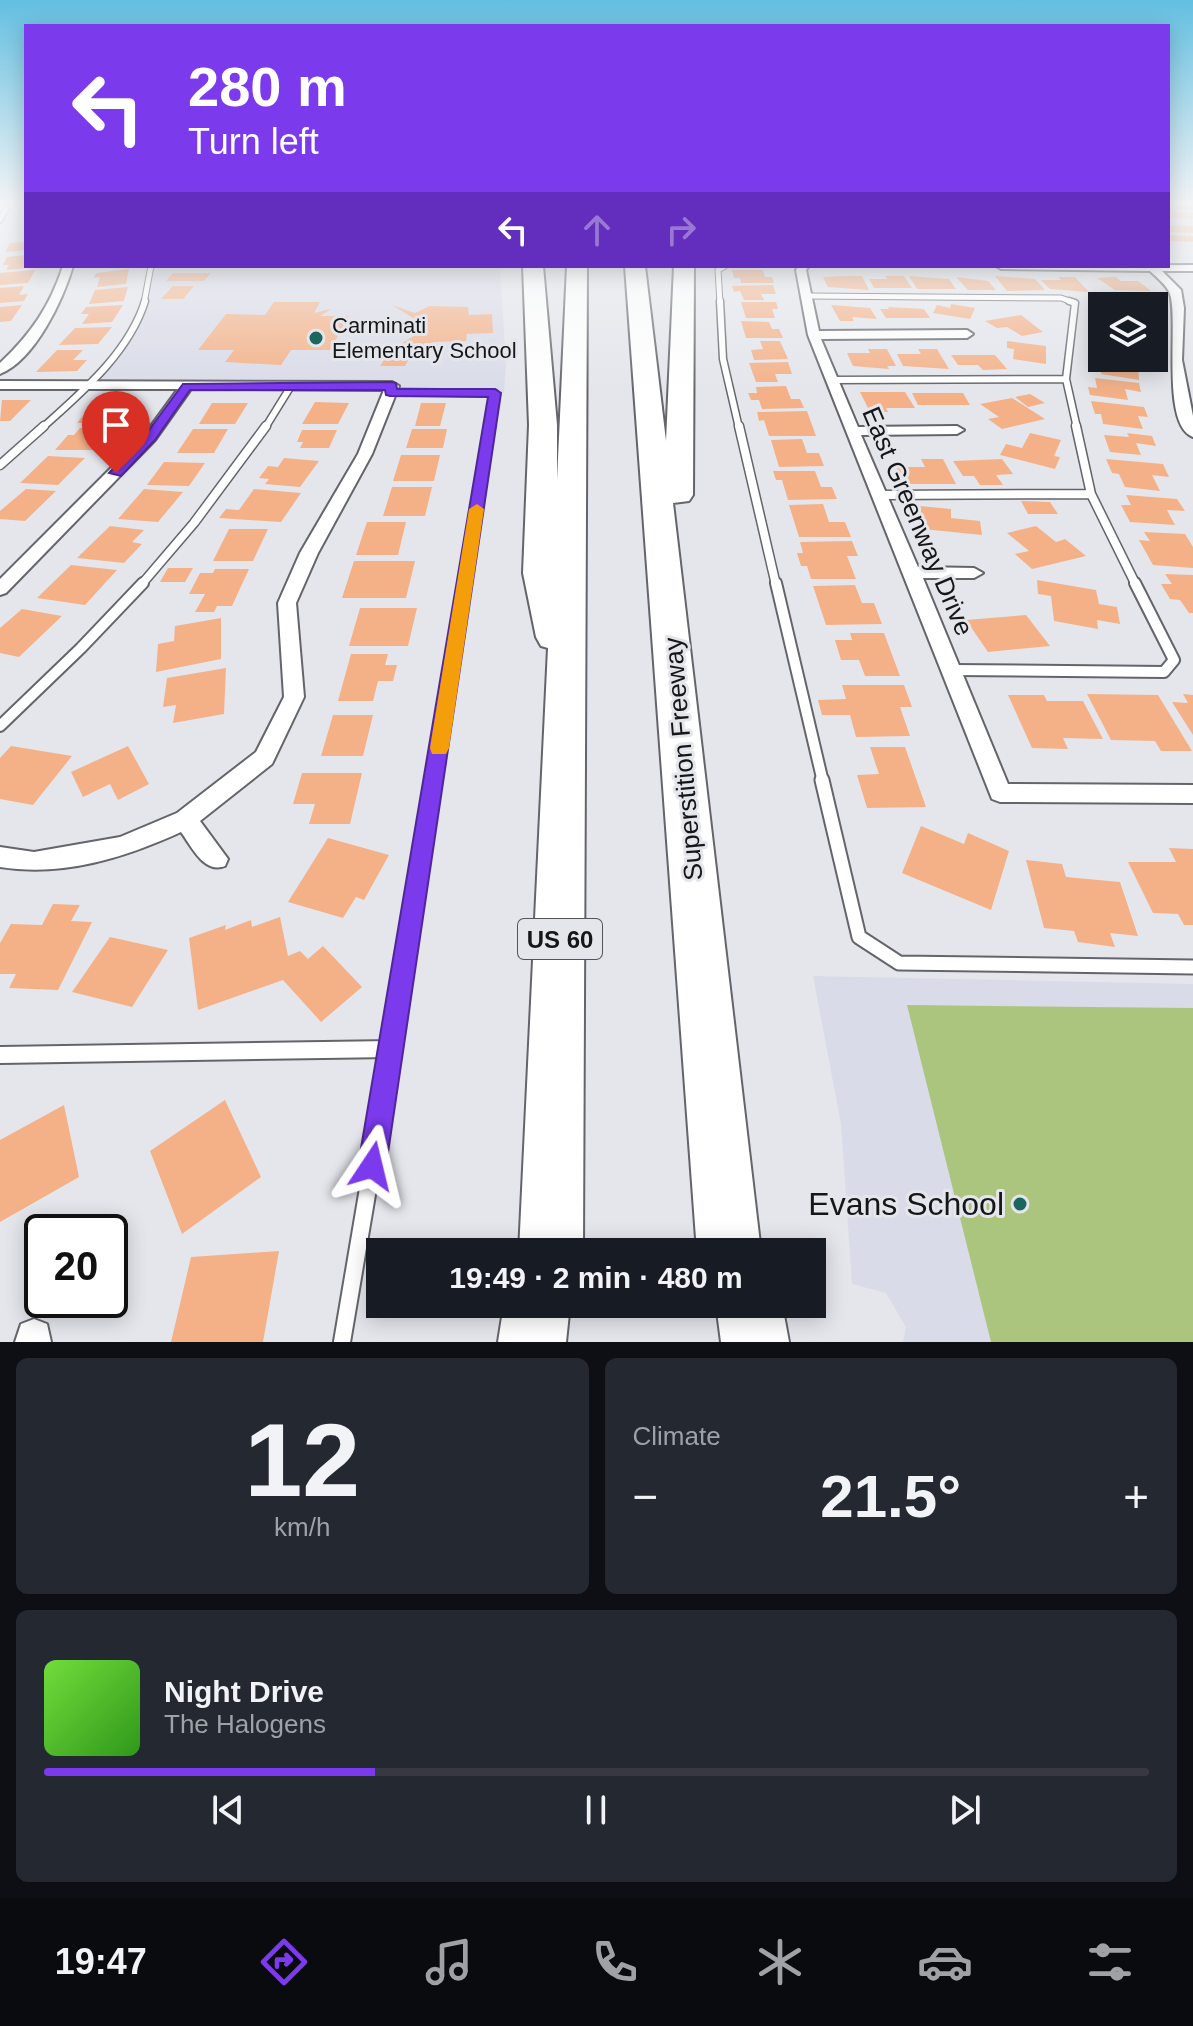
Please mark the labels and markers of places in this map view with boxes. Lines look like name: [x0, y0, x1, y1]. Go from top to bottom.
place label: Carminati Elementary School: [332, 313, 517, 363]
marker: Carminati Elementary School: [307, 329, 325, 347]
pin: [82, 391, 150, 473]
place label: Evans School: [808, 1186, 1004, 1222]
marker: Evans School: [1011, 1195, 1029, 1213]

